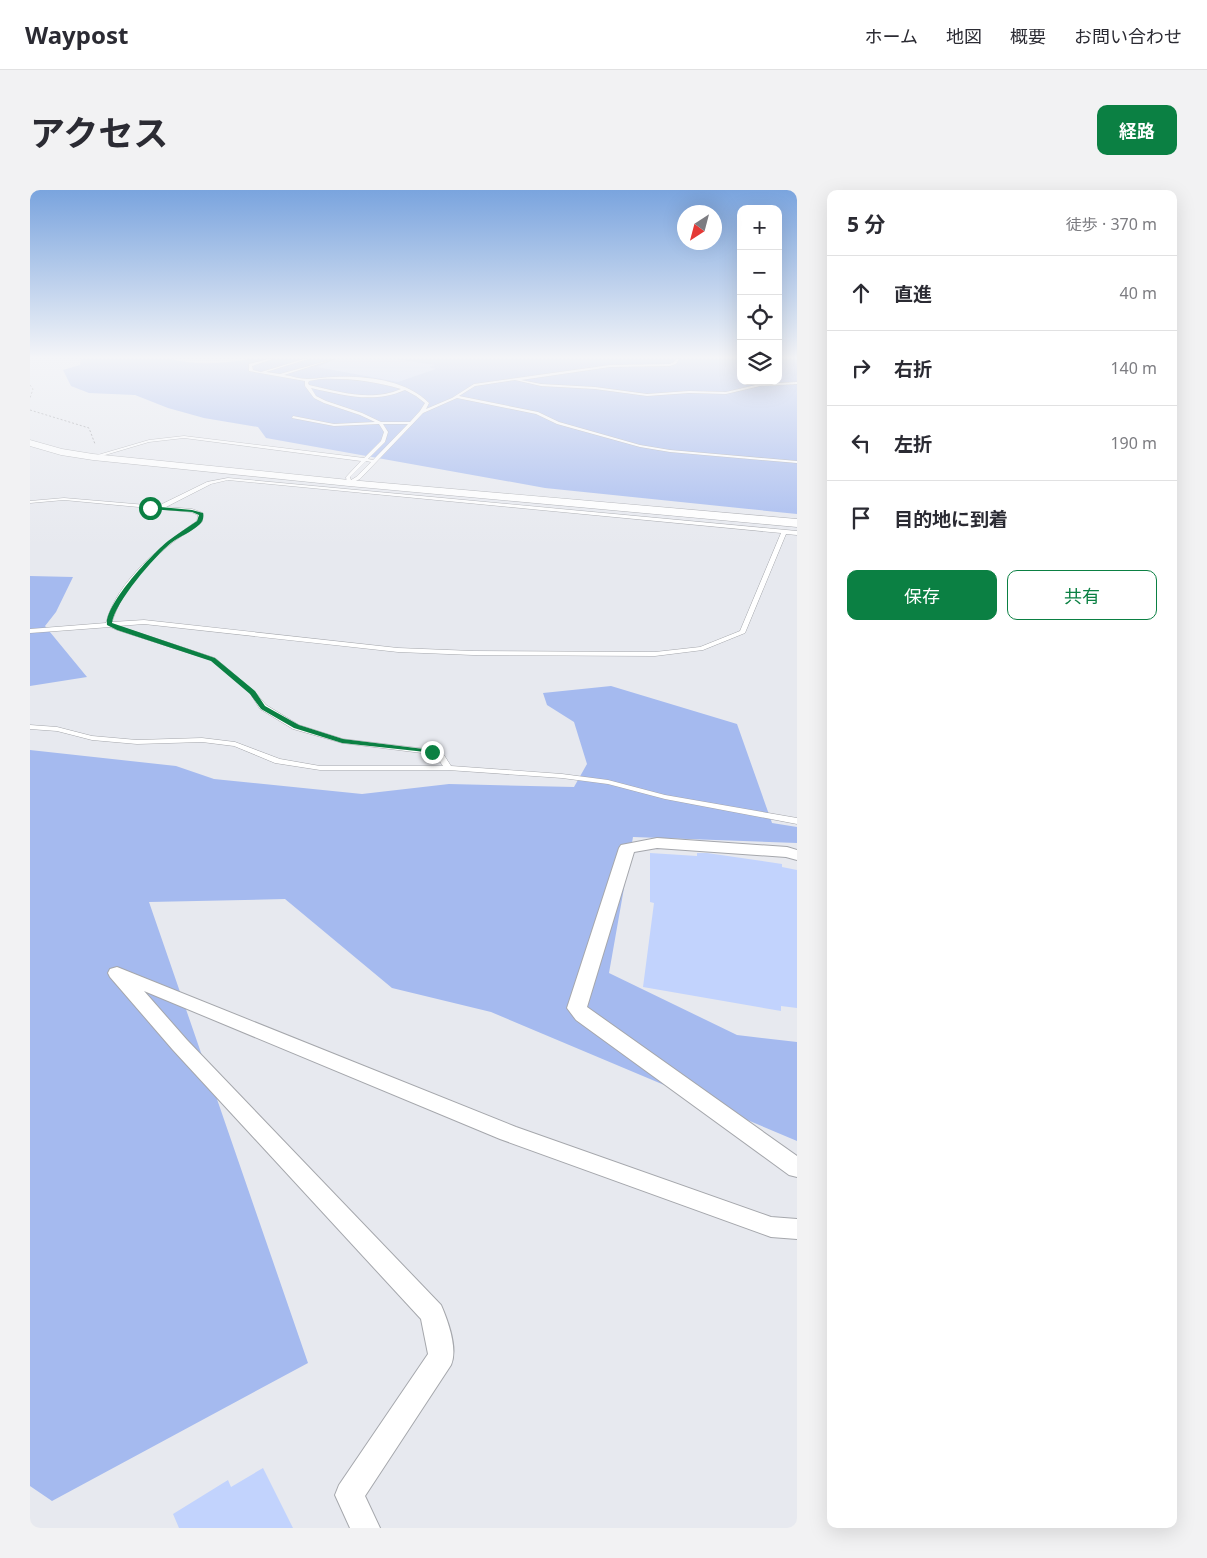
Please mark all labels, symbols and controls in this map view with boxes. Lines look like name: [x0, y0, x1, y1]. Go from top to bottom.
text: Waypost: [25, 18, 128, 51]
text: ホーム: [865, 24, 918, 48]
text: 地図: [946, 24, 982, 48]
text: 概要: [1010, 24, 1046, 48]
text: お問い合わせ: [1074, 24, 1182, 48]
button: 経路: [1097, 105, 1177, 155]
text: アクセス: [30, 109, 168, 156]
north arrow: [677, 205, 722, 250]
map controls: [737, 205, 782, 385]
button: +: [737, 205, 782, 250]
text: 5 分: [847, 210, 885, 238]
text: 徒歩 · 370 m: [1066, 213, 1157, 235]
button: −: [737, 250, 782, 295]
icon: ahead: [847, 279, 875, 307]
text: 直進: [894, 281, 932, 307]
text: 40 m: [1120, 282, 1157, 304]
button: locate: [737, 295, 782, 340]
button: layers: [737, 340, 782, 385]
icon: right: [847, 354, 875, 382]
text: 右折: [894, 356, 932, 382]
text: 140 m: [1110, 357, 1157, 379]
icon: left: [847, 429, 875, 457]
text: 左折: [894, 431, 932, 457]
text: 190 m: [1110, 432, 1157, 454]
route start: [139, 497, 162, 520]
icon: arrive: [847, 504, 875, 532]
text: 目的地に到着: [894, 506, 1008, 532]
button: 保存: [847, 570, 997, 620]
button: 共有: [1007, 570, 1157, 620]
route end: [421, 741, 444, 764]

